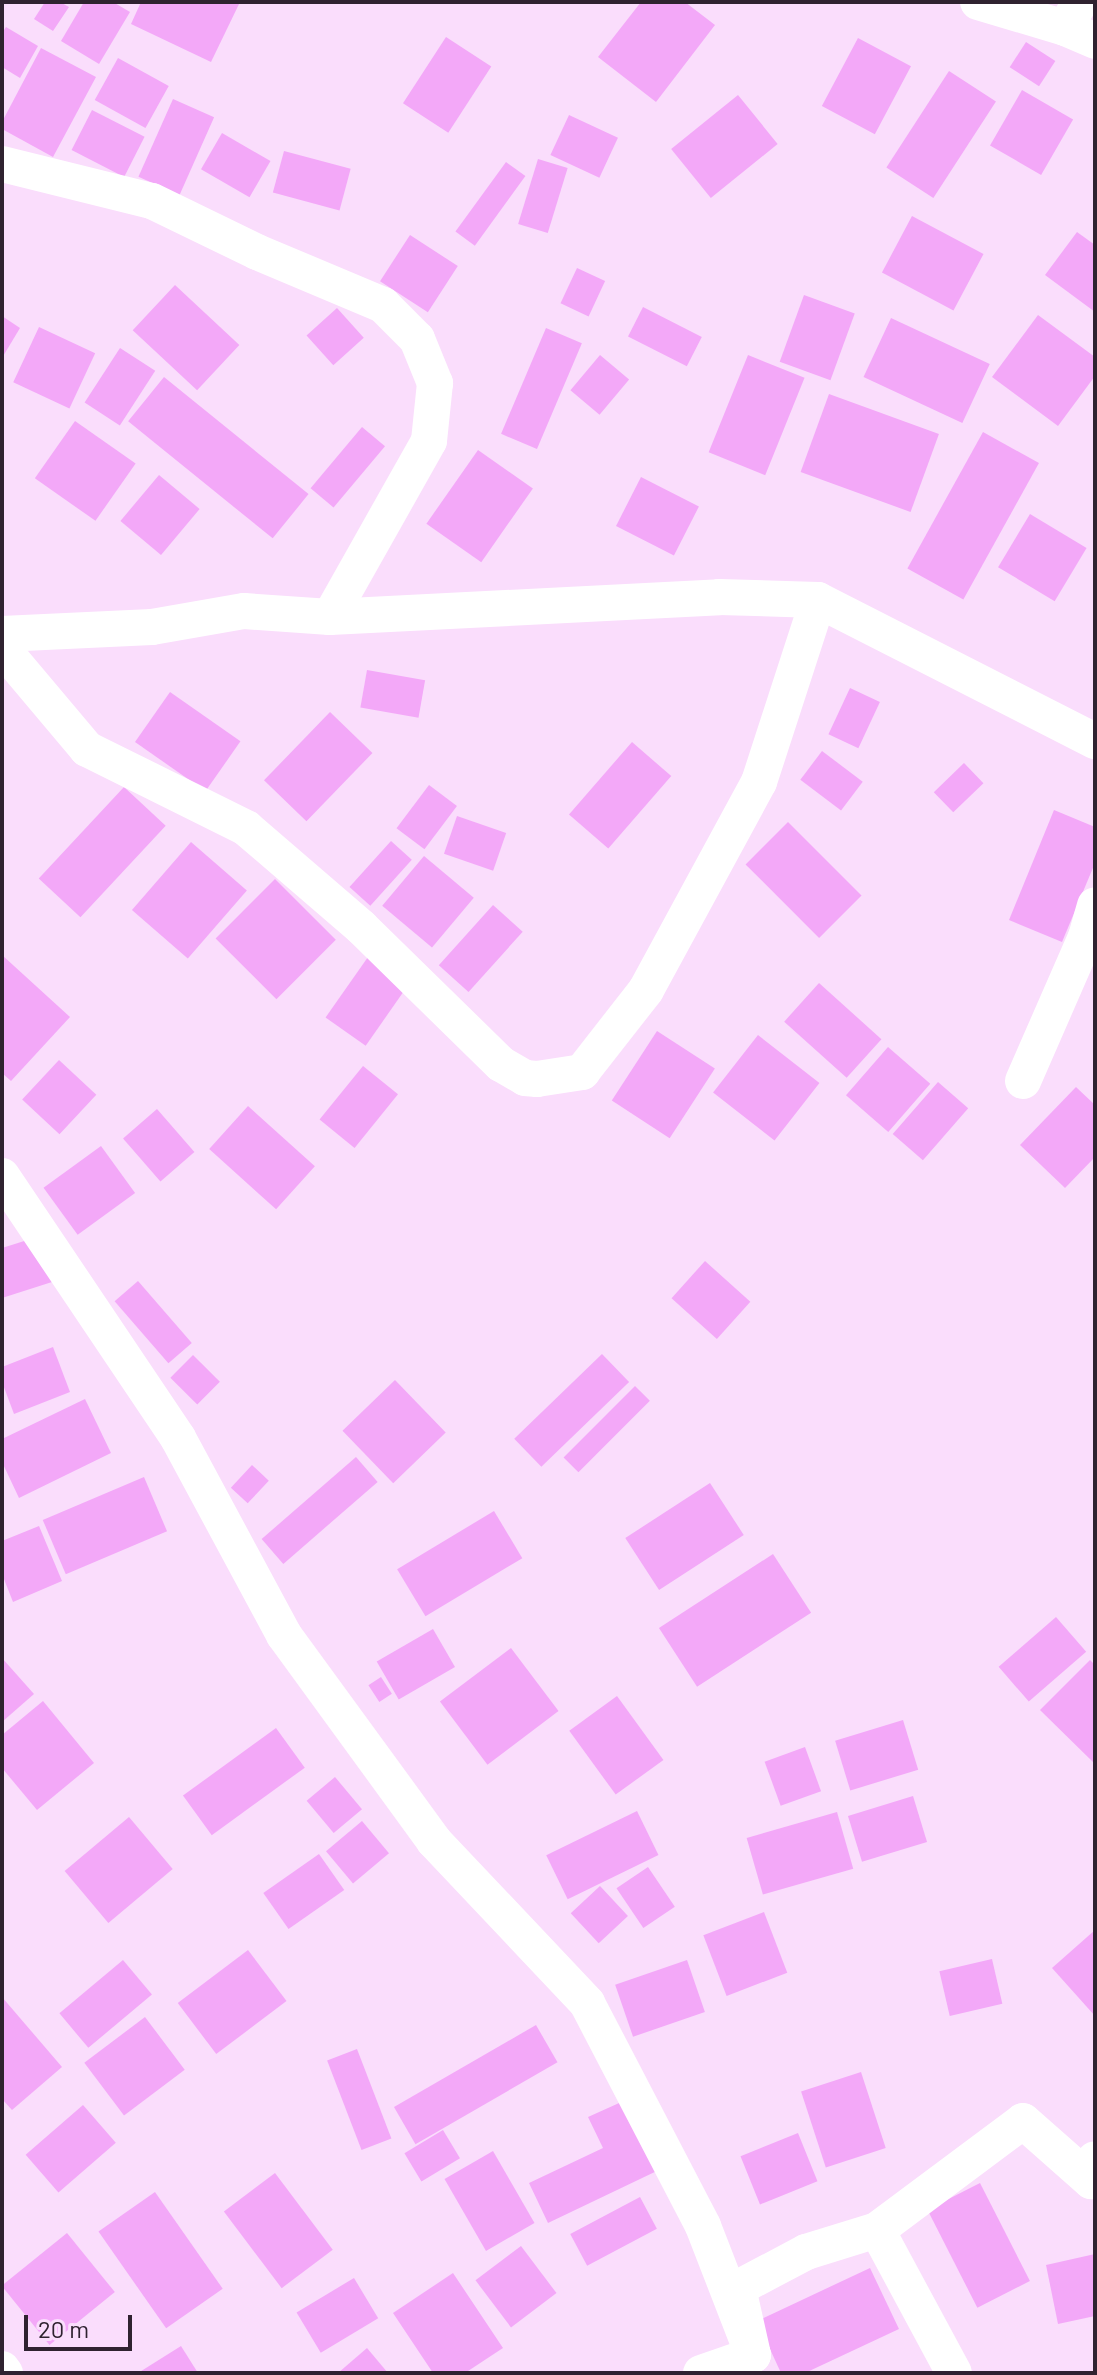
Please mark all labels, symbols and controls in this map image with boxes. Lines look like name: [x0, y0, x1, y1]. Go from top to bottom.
scale bar: [28, 2299, 136, 2349]
text: 20 m: [38, 2314, 89, 2343]

